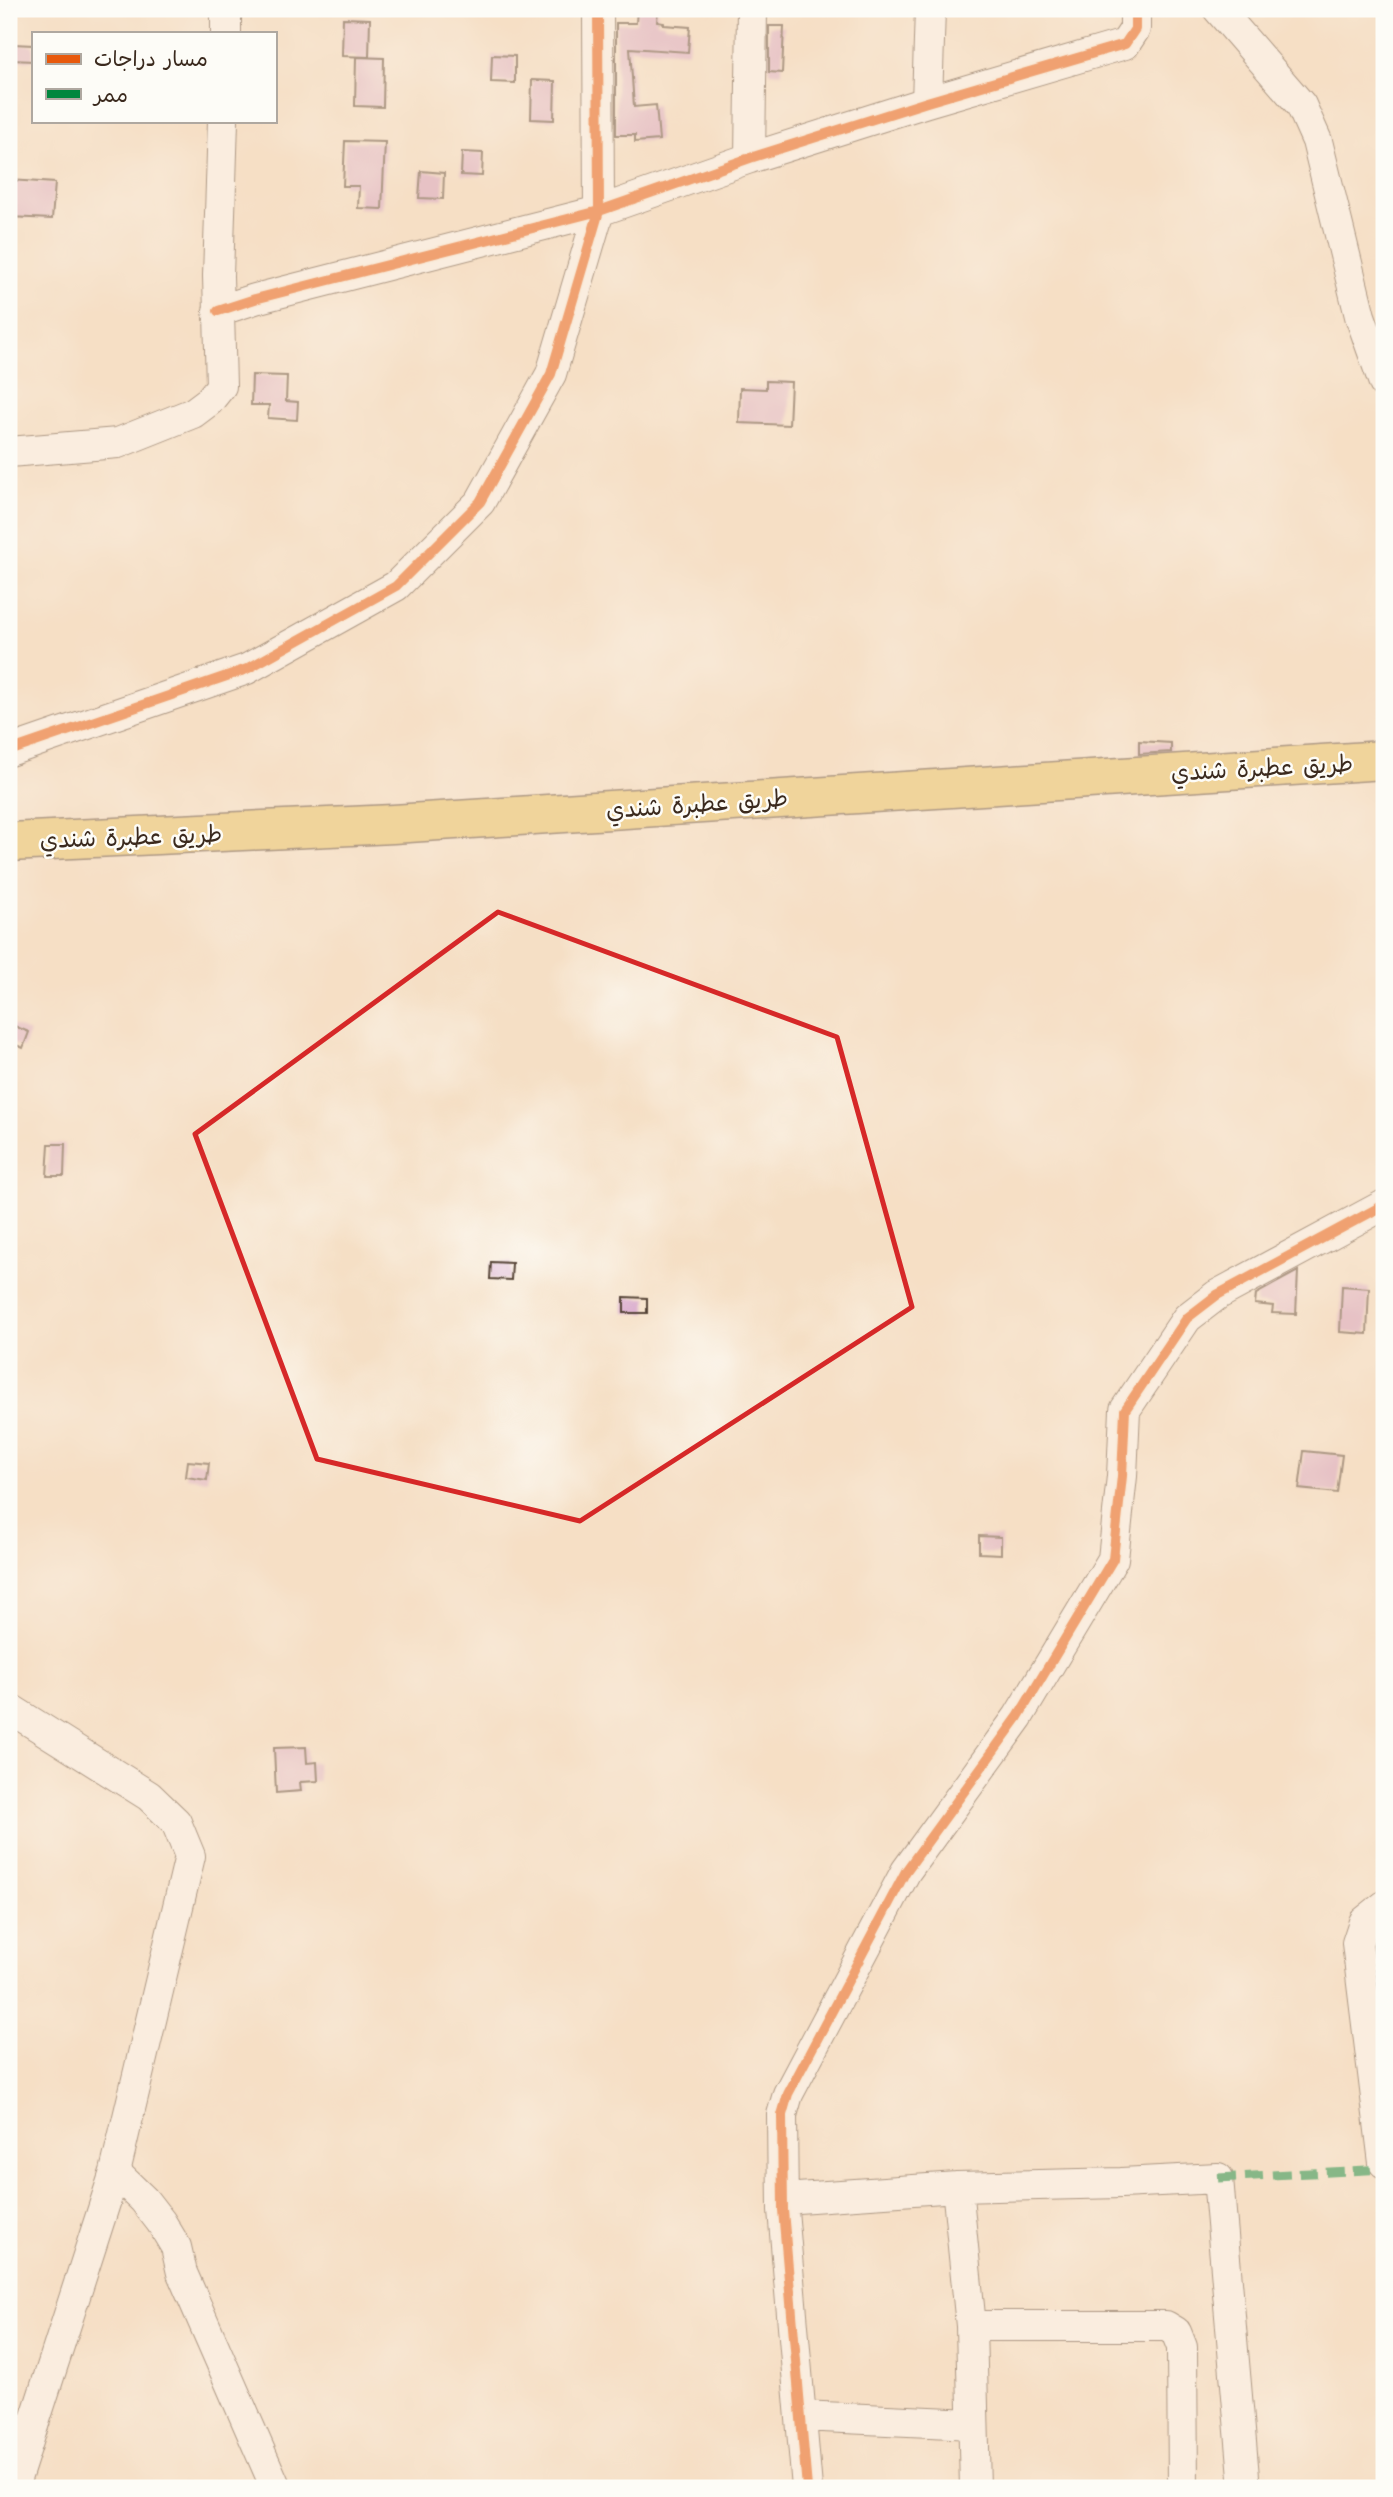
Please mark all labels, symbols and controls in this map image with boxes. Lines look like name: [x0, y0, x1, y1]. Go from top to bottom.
legend: [32, 32, 276, 122]
text: مسار دراجات: [94, 44, 208, 77]
text: ممر: [92, 80, 128, 113]
street label: طريق عطبرة شندي: [1170, 745, 1354, 794]
street label: طريق عطبرة شندي: [605, 780, 790, 831]
street label: طريق عطبرة شندي: [39, 816, 223, 861]

